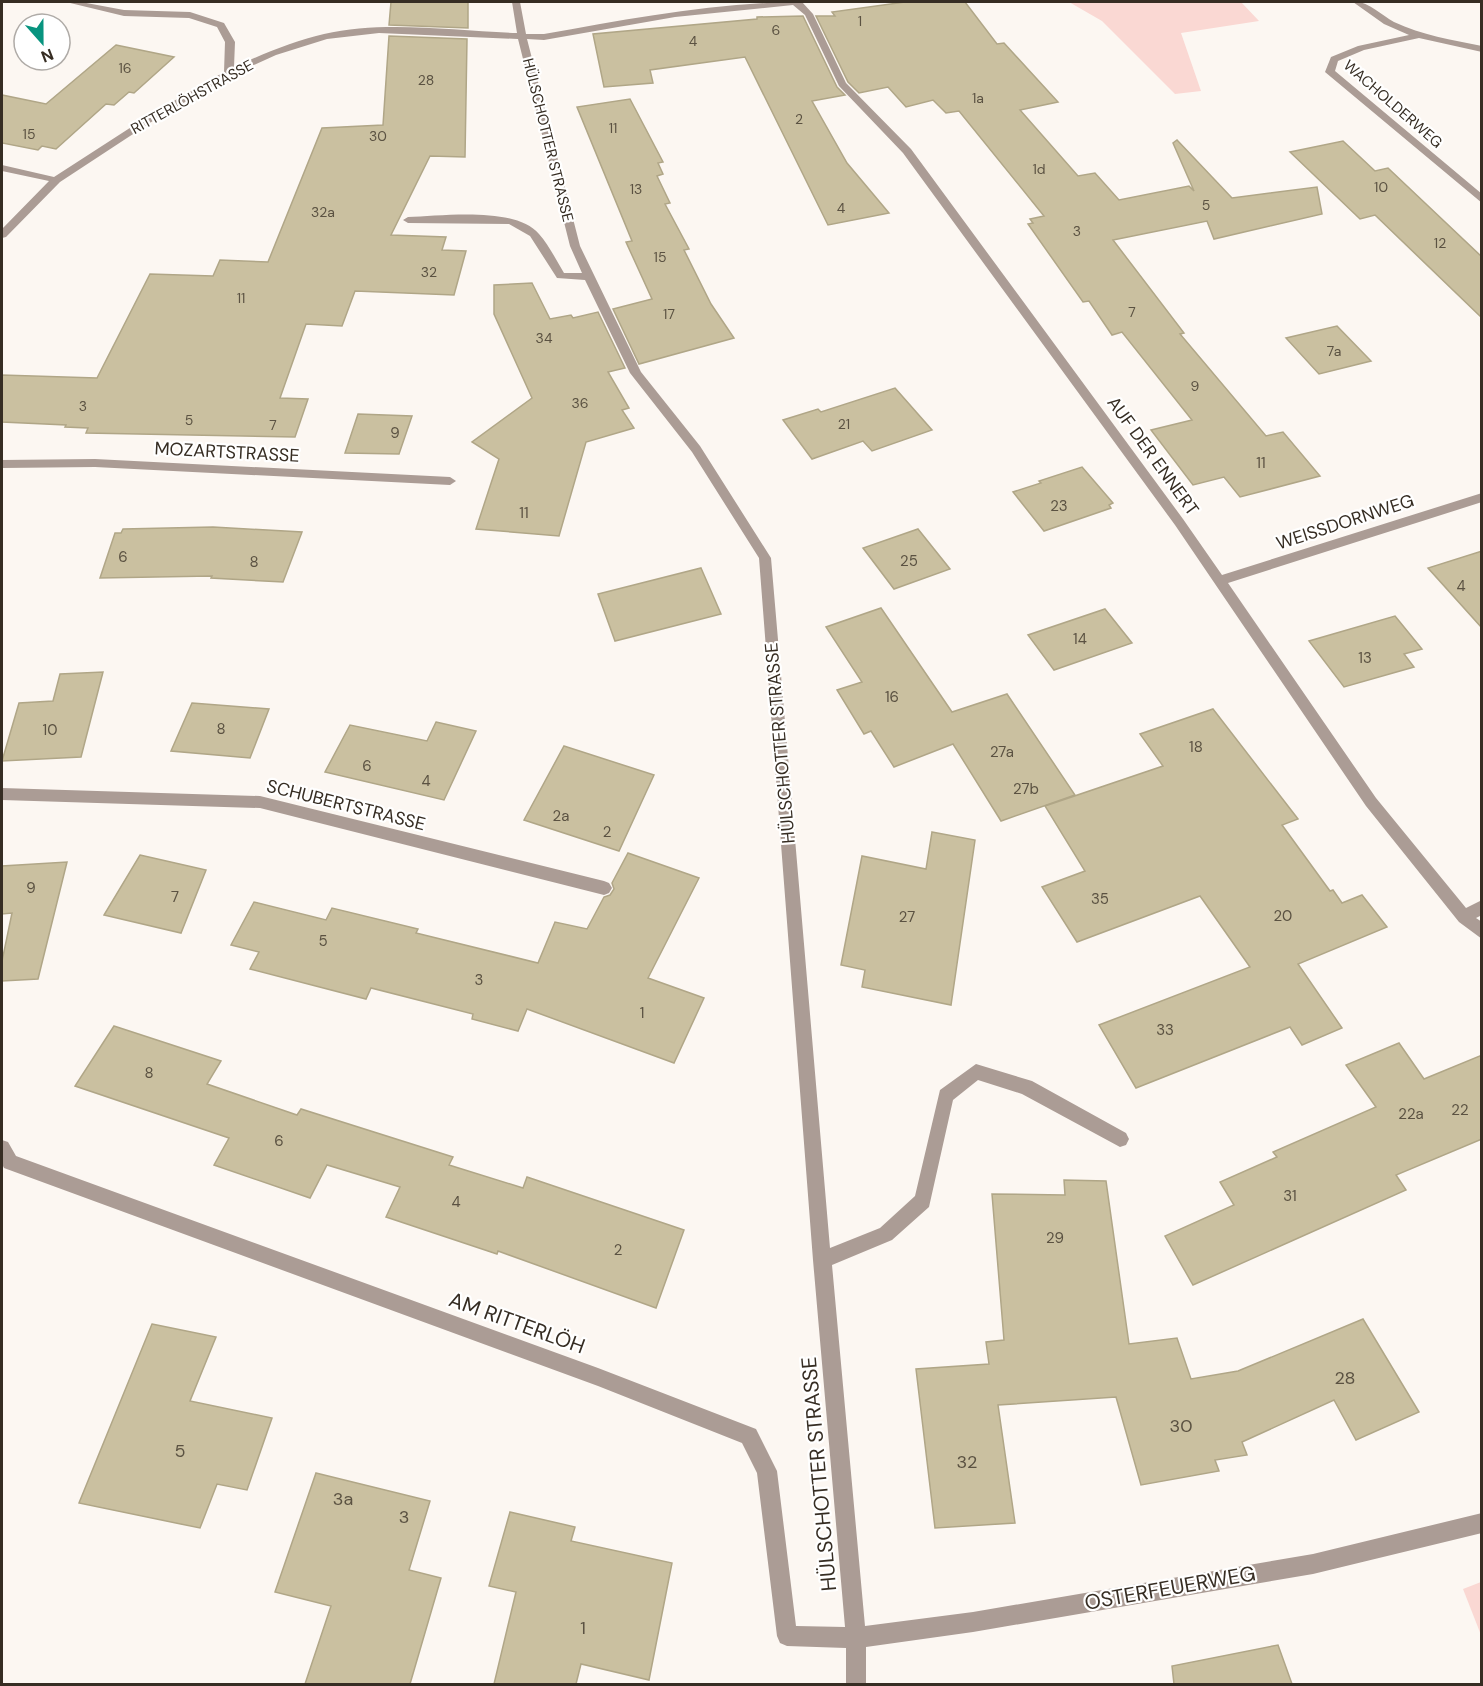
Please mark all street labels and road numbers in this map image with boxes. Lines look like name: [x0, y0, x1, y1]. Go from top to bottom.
street label: RITTERLÖHSTRASSE: [127, 55, 257, 139]
street label: WACHOLDERWEG: [1339, 55, 1447, 153]
street label: HÜLSCHOTTER STRASSE: [518, 56, 578, 224]
street label: AUF DER ENNERT: [1102, 392, 1204, 520]
street label: MOZARTSTRASSE: [154, 436, 300, 468]
street label: WEISSDORNWEG: [1273, 488, 1417, 556]
street label: HÜLSCHOTTER STRASSE: [759, 642, 801, 844]
street label: SCHUBERTSTRASSE: [264, 774, 428, 836]
street label: AM RITTERLÖH: [445, 1285, 589, 1361]
street label: HÜLSCHOTTER STRASSE: [795, 1356, 843, 1592]
street label: OSTERFEUERWEG: [1082, 1559, 1258, 1617]

